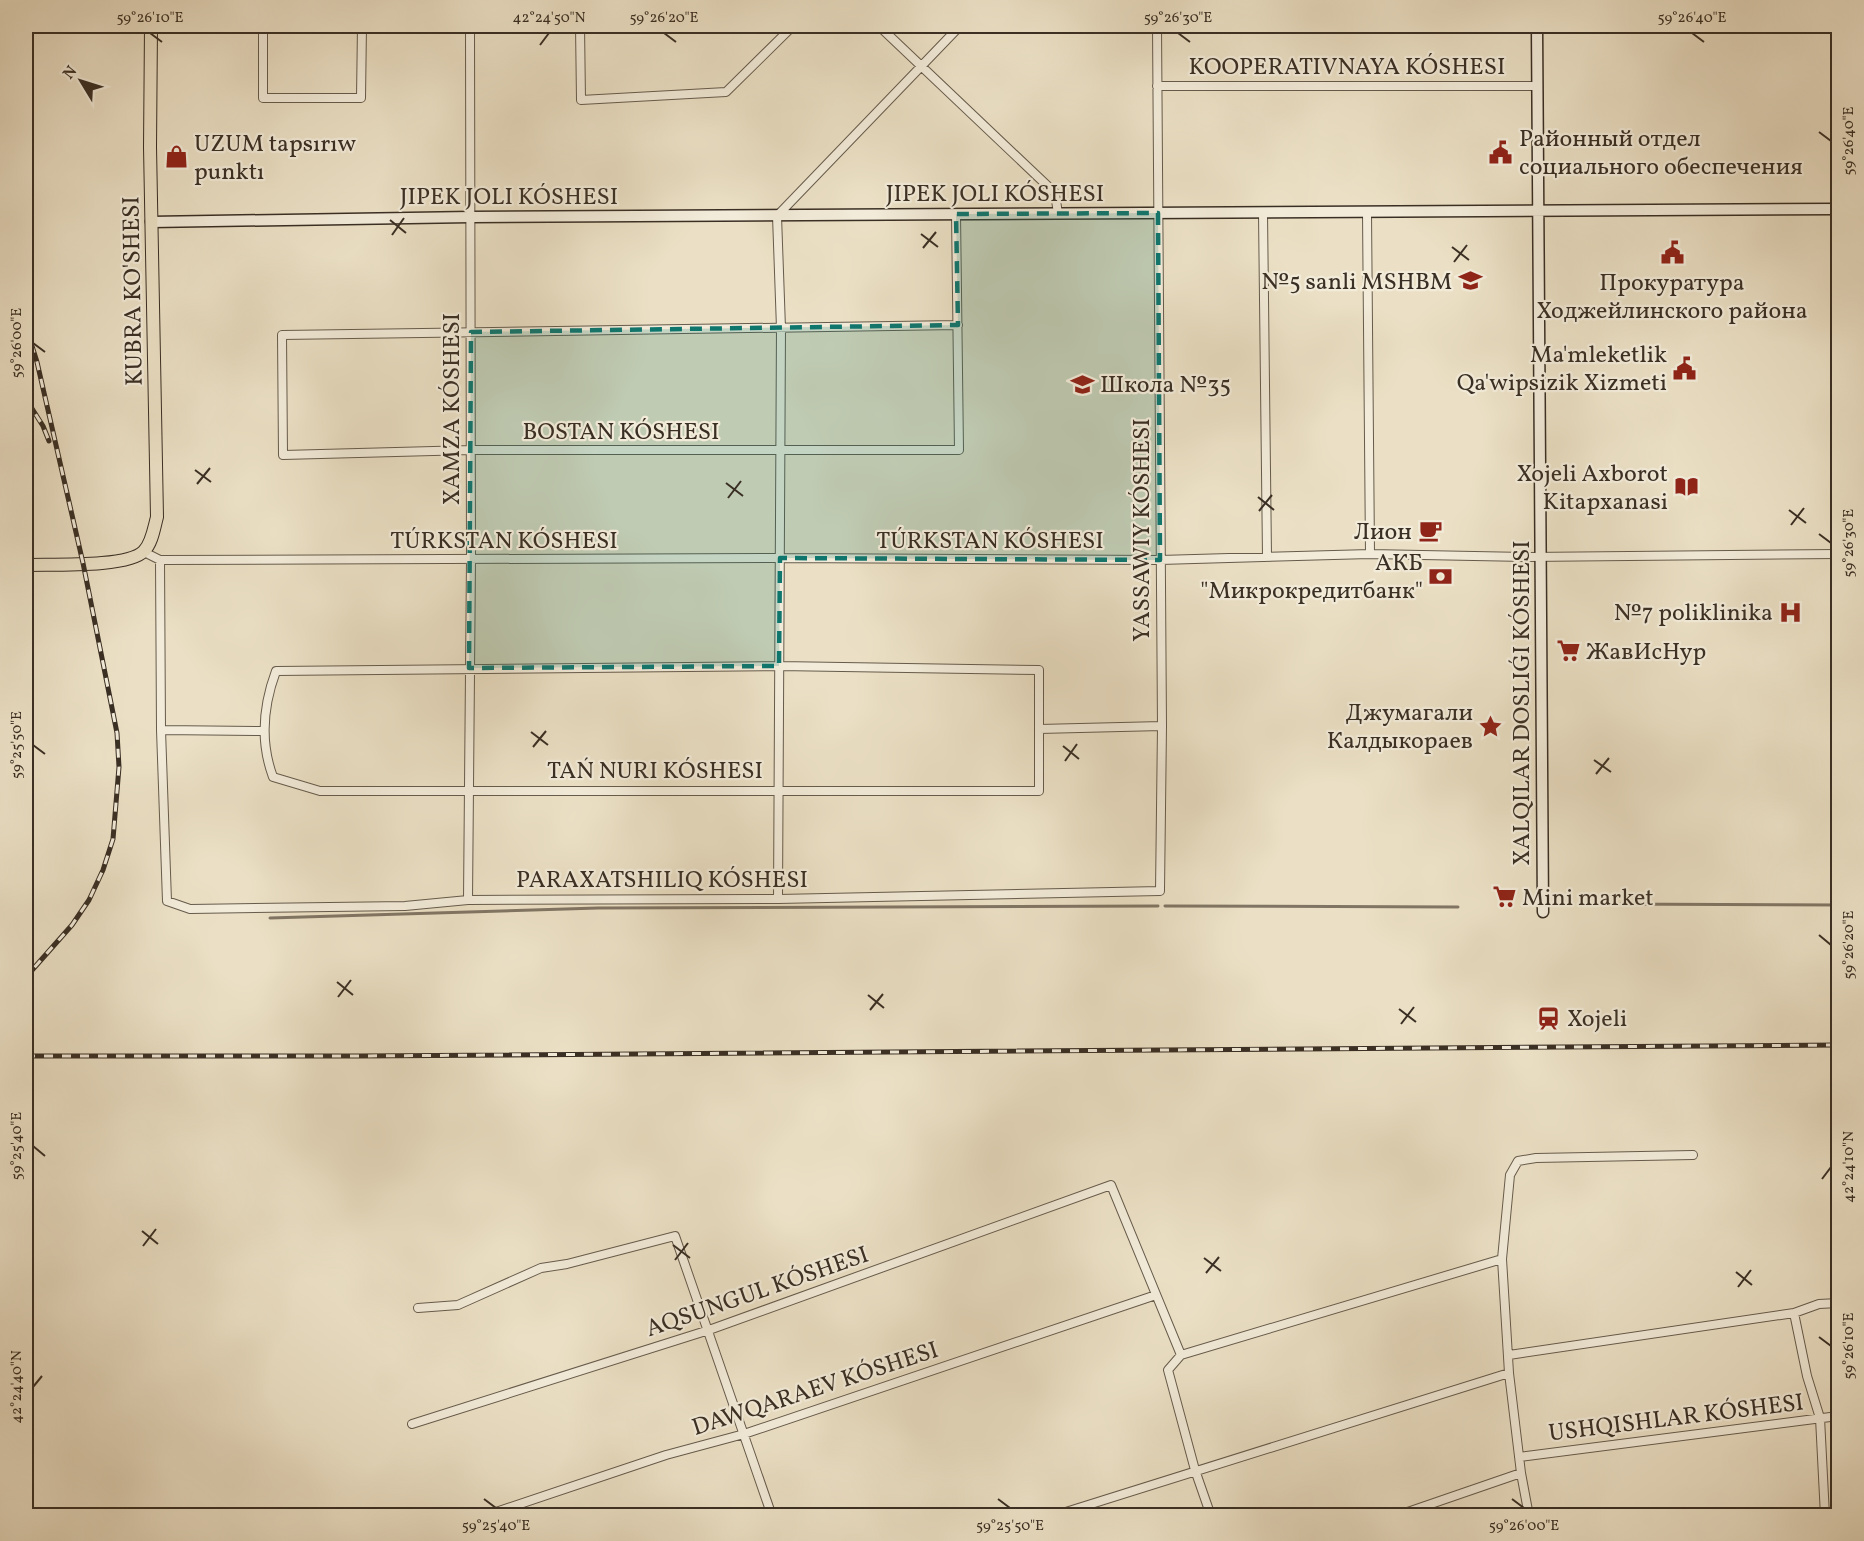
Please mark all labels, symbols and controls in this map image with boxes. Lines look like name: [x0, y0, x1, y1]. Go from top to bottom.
text: 59°26'10"E: [116, 8, 184, 29]
text: 42°24'50"N: [512, 8, 586, 29]
text: 59°26'20"E: [629, 8, 699, 29]
text: 59°26'30"E: [1144, 8, 1212, 29]
text: 59°26'40"E: [1658, 8, 1726, 29]
north arrow: [51, 51, 111, 111]
street label: KOOPERATIVNAYA KÓSHESI: [1188, 51, 1506, 85]
text: N: [59, 61, 83, 84]
text: 59°26'40"E: [1839, 107, 1860, 175]
place label: Районный отдел социального обеспечения: [1519, 123, 1803, 185]
place label: UZUM tapsırıw punktı: [194, 128, 357, 190]
public building icon: Районный отдел социального обеспечения: [1488, 139, 1514, 165]
shop icon: UZUM tapsırıw punktı: [163, 144, 189, 170]
street label: JIPEK JOLI KÓSHESI: [886, 178, 1104, 212]
street label: JIPEK JOLI KÓSHESI: [400, 181, 618, 215]
street label: KUBRA KO'SHESI: [115, 196, 153, 386]
public building icon: Прокуратура Ходжейлинского района: [1659, 239, 1685, 265]
place label: №5 sanli MSHBM: [1261, 266, 1452, 300]
place label: Прокуратура Ходжейлинского района: [1536, 267, 1808, 329]
school or university icon: №5 sanli MSHBM: [1457, 268, 1483, 294]
text: 59°26'00"E: [7, 308, 28, 378]
street label: XAMZA KÓSHESI: [436, 313, 470, 505]
place label: Ma'mleketlik Qa'wipsizik Xizmeti: [1457, 339, 1667, 401]
public building icon: Ma'mleketlik Qa'wipsizik Xizmeti: [1672, 355, 1698, 381]
place label: Школа №35: [1100, 369, 1231, 403]
school or university icon: Школа №35: [1069, 371, 1095, 397]
street label: BOSTAN KÓSHESI: [522, 416, 720, 450]
street label: YASSAWIY KÓSHESI: [1126, 418, 1160, 642]
place label: Xojeli Axborot Kitapxanasi: [1517, 458, 1668, 520]
library icon: Xojeli Axborot Kitapxanasi: [1673, 474, 1699, 500]
text: 59°26'30"E: [1839, 509, 1860, 577]
place label: Лион: [1354, 516, 1412, 550]
cafe icon: Лион: [1417, 518, 1443, 544]
street label: TÚRKSTAN KÓSHESI: [390, 525, 618, 559]
street label: TÚRKSTAN KÓSHESI: [876, 525, 1104, 559]
street label: XALQILAR DOSLIǴI KÓSHESI: [1506, 540, 1540, 866]
place label: АКБ "Микрокредитбанк": [1200, 547, 1423, 609]
bank icon: АКБ "Микрокредитбанк": [1428, 563, 1454, 589]
place label: №7 poliklinika: [1614, 597, 1773, 631]
hospital icon: №7 poliklinika: [1778, 599, 1804, 625]
place label: ЖавИсНур: [1586, 636, 1706, 670]
supermarket icon: ЖавИсНур: [1555, 638, 1581, 664]
place label: Джумагали Калдыкораев: [1327, 697, 1473, 759]
text: 59°25'50"E: [7, 711, 28, 779]
place icon: Джумагали Калдыкораев: [1478, 713, 1504, 739]
street label: TAŃ NURI KÓSHESI: [547, 755, 763, 789]
street label: PARAXATSHILIQ KÓSHESI: [516, 864, 808, 898]
place label: Mini market: [1522, 882, 1654, 916]
supermarket icon: Mini market: [1491, 884, 1517, 910]
text: 59°26'20"E: [1839, 910, 1860, 980]
place label: Xojeli: [1567, 1003, 1627, 1037]
station icon: Xojeli: [1536, 1005, 1562, 1031]
text: 59°25'40"E: [7, 1112, 28, 1180]
text: 42°24'10"N: [1839, 1131, 1860, 1203]
street label: AQSUNGUL KÓSHESI: [642, 1239, 874, 1347]
text: 59°26'10"E: [1839, 1312, 1860, 1380]
street label: DAWQARAEV KÓSHESI: [688, 1334, 943, 1446]
text: 42°24'40"N: [7, 1350, 28, 1424]
street label: USHQISHLAR KÓSHESI: [1547, 1386, 1806, 1452]
text: 59°25'40"E: [462, 1516, 530, 1537]
text: 59°25'50"E: [976, 1516, 1044, 1537]
text: 59°26'00"E: [1489, 1516, 1559, 1537]

